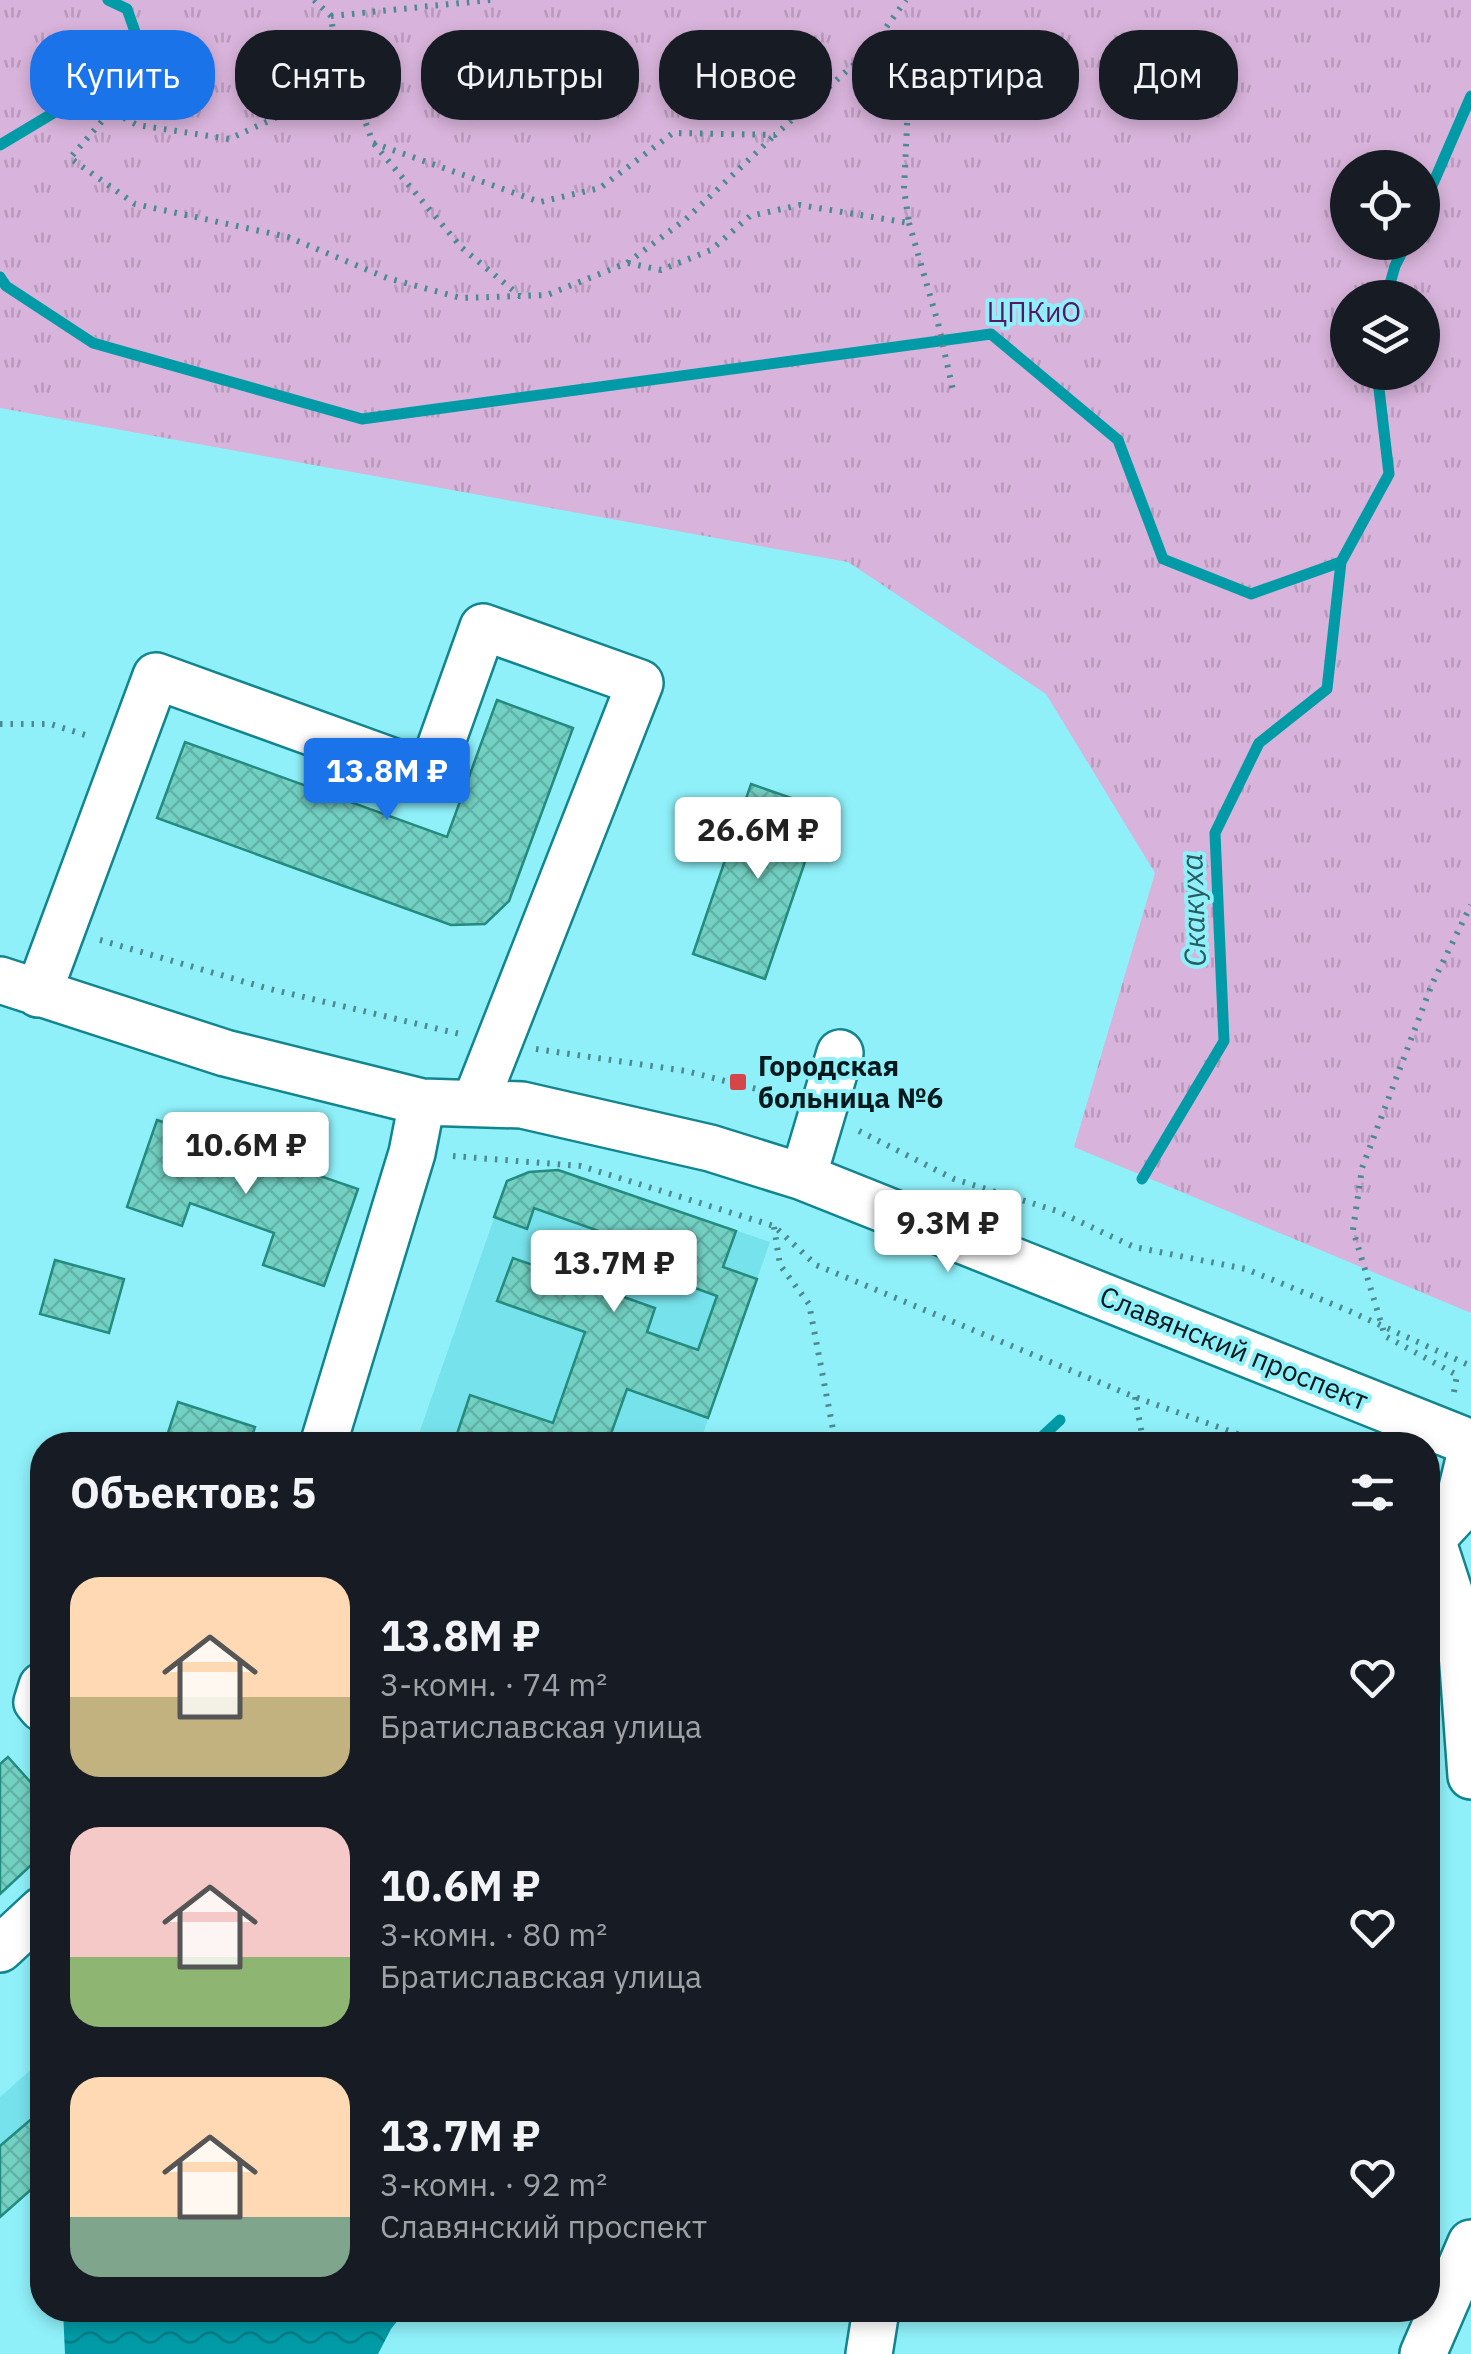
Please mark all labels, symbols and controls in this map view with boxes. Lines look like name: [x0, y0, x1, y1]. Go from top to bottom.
chip: Купить: [30, 30, 215, 120]
chip: Снять: [235, 30, 401, 120]
chip: Фильтры: [421, 30, 639, 120]
chip: Новое: [659, 30, 832, 120]
chip: Квартира: [852, 30, 1079, 120]
chip: Дом: [1099, 30, 1238, 120]
map controls: [1330, 150, 1440, 390]
button: locate: [1330, 150, 1440, 260]
button: layers: [1330, 280, 1440, 390]
park label: ЦПКиО: [987, 293, 1081, 330]
pin: 13.8M ₽: [295, 738, 479, 823]
text: 13.8M ₽: [326, 749, 448, 791]
pin: 26.6M ₽: [666, 797, 850, 882]
text: 26.6M ₽: [697, 808, 819, 850]
water label: Скакуха: [1171, 853, 1214, 967]
place label: Городская больница №6: [758, 1047, 943, 1116]
marker: Городская больница №6: [727, 1071, 749, 1093]
pin: 10.6M ₽: [154, 1112, 338, 1197]
text: 10.6M ₽: [185, 1123, 307, 1165]
pin: 9.3M ₽: [867, 1190, 1029, 1275]
text: 9.3M ₽: [896, 1201, 1000, 1243]
pin: 13.7M ₽: [522, 1230, 706, 1315]
text: 13.7M ₽: [553, 1241, 675, 1283]
street label: Славянский проспект: [1095, 1277, 1374, 1418]
text: Объектов: 5: [70, 1465, 316, 1520]
icon: filters: [1345, 1465, 1400, 1520]
text: 13.8M ₽: [380, 1608, 541, 1663]
icon: home: [150, 1617, 270, 1737]
icon: heart: [1345, 1650, 1400, 1705]
text: 3-комн. · 74 m²: [380, 1663, 607, 1705]
text: Братиславская улица: [380, 1705, 702, 1747]
text: 10.6M ₽: [380, 1858, 541, 1913]
icon: home: [150, 1867, 270, 1987]
icon: heart: [1345, 1900, 1400, 1955]
text: 3-комн. · 80 m²: [380, 1913, 607, 1955]
text: Братиславская улица: [380, 1955, 702, 1997]
text: 13.7M ₽: [380, 2108, 541, 2163]
icon: home: [150, 2117, 270, 2237]
icon: heart: [1345, 2150, 1400, 2205]
text: 3-комн. · 92 m²: [380, 2163, 607, 2205]
text: Славянский проспект: [380, 2205, 707, 2247]

